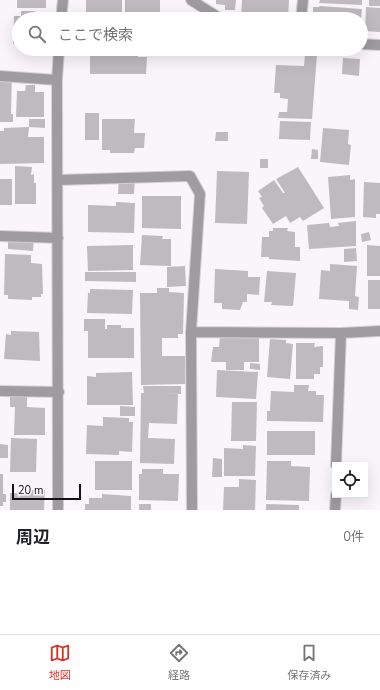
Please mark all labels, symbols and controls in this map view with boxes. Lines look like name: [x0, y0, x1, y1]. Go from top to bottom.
search box: [12, 12, 368, 56]
icon: search: [26, 23, 48, 45]
text: ここで検索: [58, 25, 133, 45]
map controls: [332, 462, 368, 498]
button: locate: [332, 462, 368, 498]
scale bar: [12, 482, 81, 501]
text: 20 m: [18, 483, 43, 498]
text: 周辺: [16, 526, 50, 549]
text: 0件: [343, 528, 364, 546]
tab: 地図: [49, 642, 71, 683]
tab: 経路: [168, 642, 190, 683]
tab: 保存済み: [287, 642, 331, 683]

